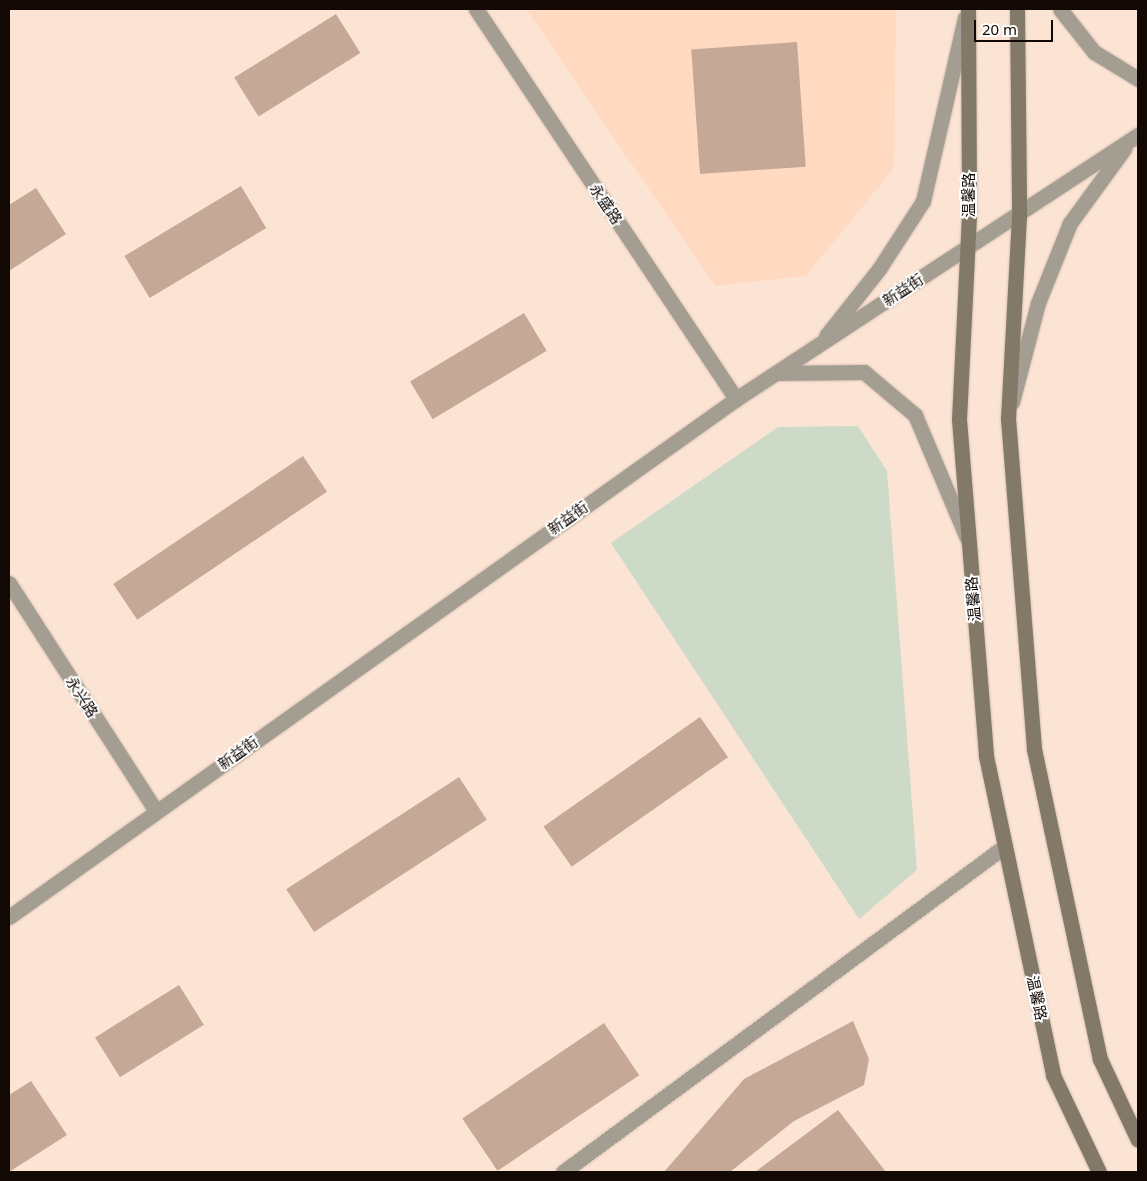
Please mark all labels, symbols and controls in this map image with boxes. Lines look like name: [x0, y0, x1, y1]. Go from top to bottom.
scale bar: [977, 10, 1056, 42]
text: 20 m: [982, 19, 1017, 39]
street label: 温馨路: [960, 173, 978, 217]
street label: 永盛路: [586, 180, 626, 228]
street label: 新益街: [879, 270, 927, 310]
street label: 新益街: [544, 498, 592, 538]
street label: 温馨路: [962, 576, 984, 622]
street label: 永兴路: [62, 673, 102, 721]
street label: 新益街: [214, 733, 262, 773]
street label: 温馨路: [1024, 974, 1050, 1022]

